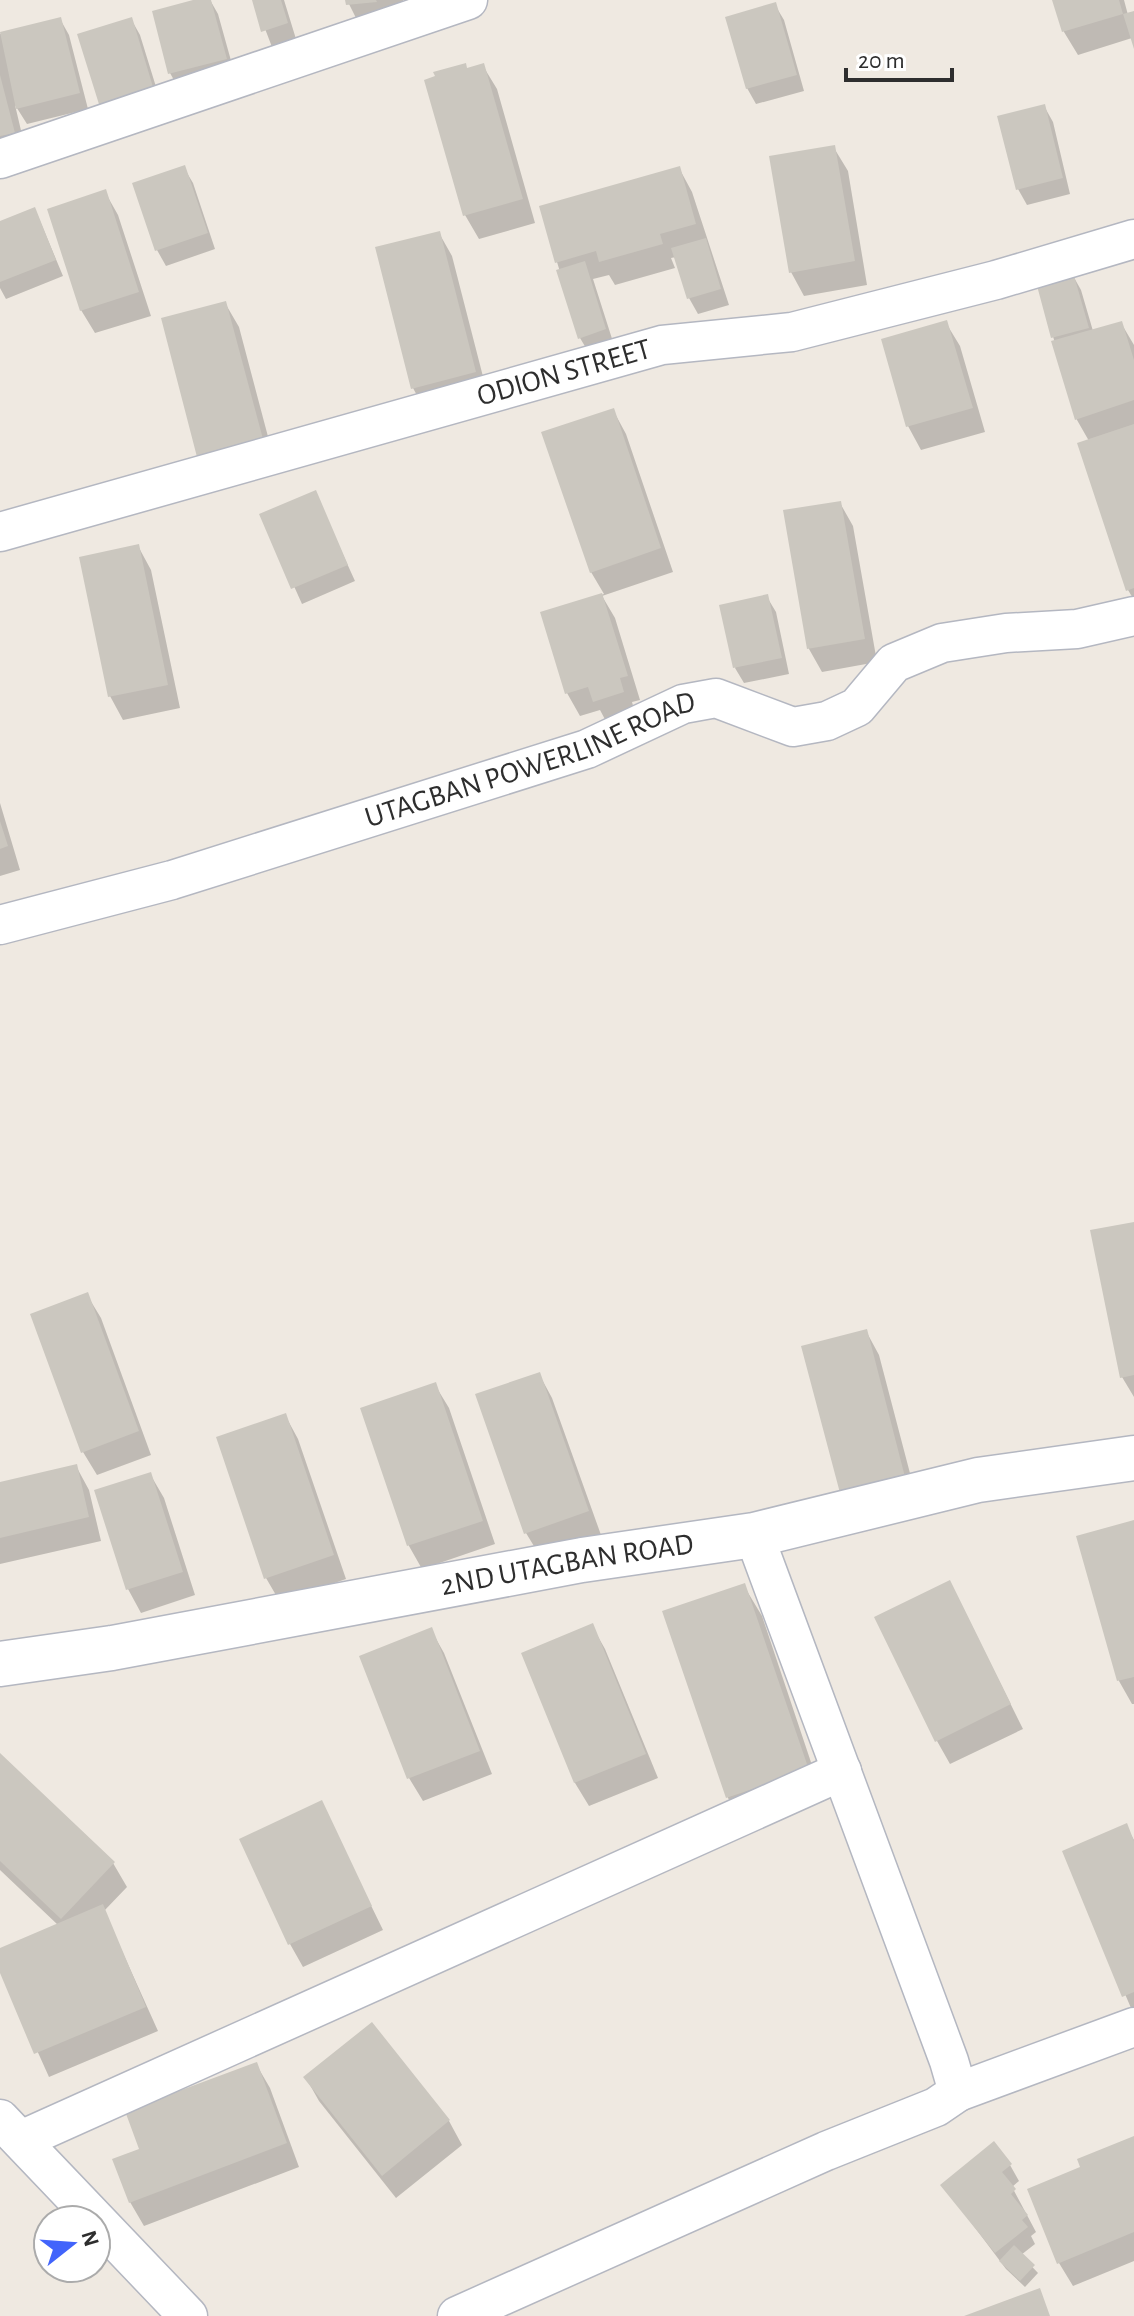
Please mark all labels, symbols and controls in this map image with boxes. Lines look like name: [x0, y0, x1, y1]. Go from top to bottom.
scale bar: [846, 32, 952, 82]
text: 20 m: [858, 49, 905, 73]
street label: ODION STREET: [474, 334, 655, 411]
street label: UTAGBAN POWERLINE ROAD: [361, 687, 697, 833]
street label: 2ND UTAGBAN ROAD: [438, 1529, 696, 1601]
north arrow: [32, 2204, 112, 2284]
text: N: [77, 2228, 103, 2249]

